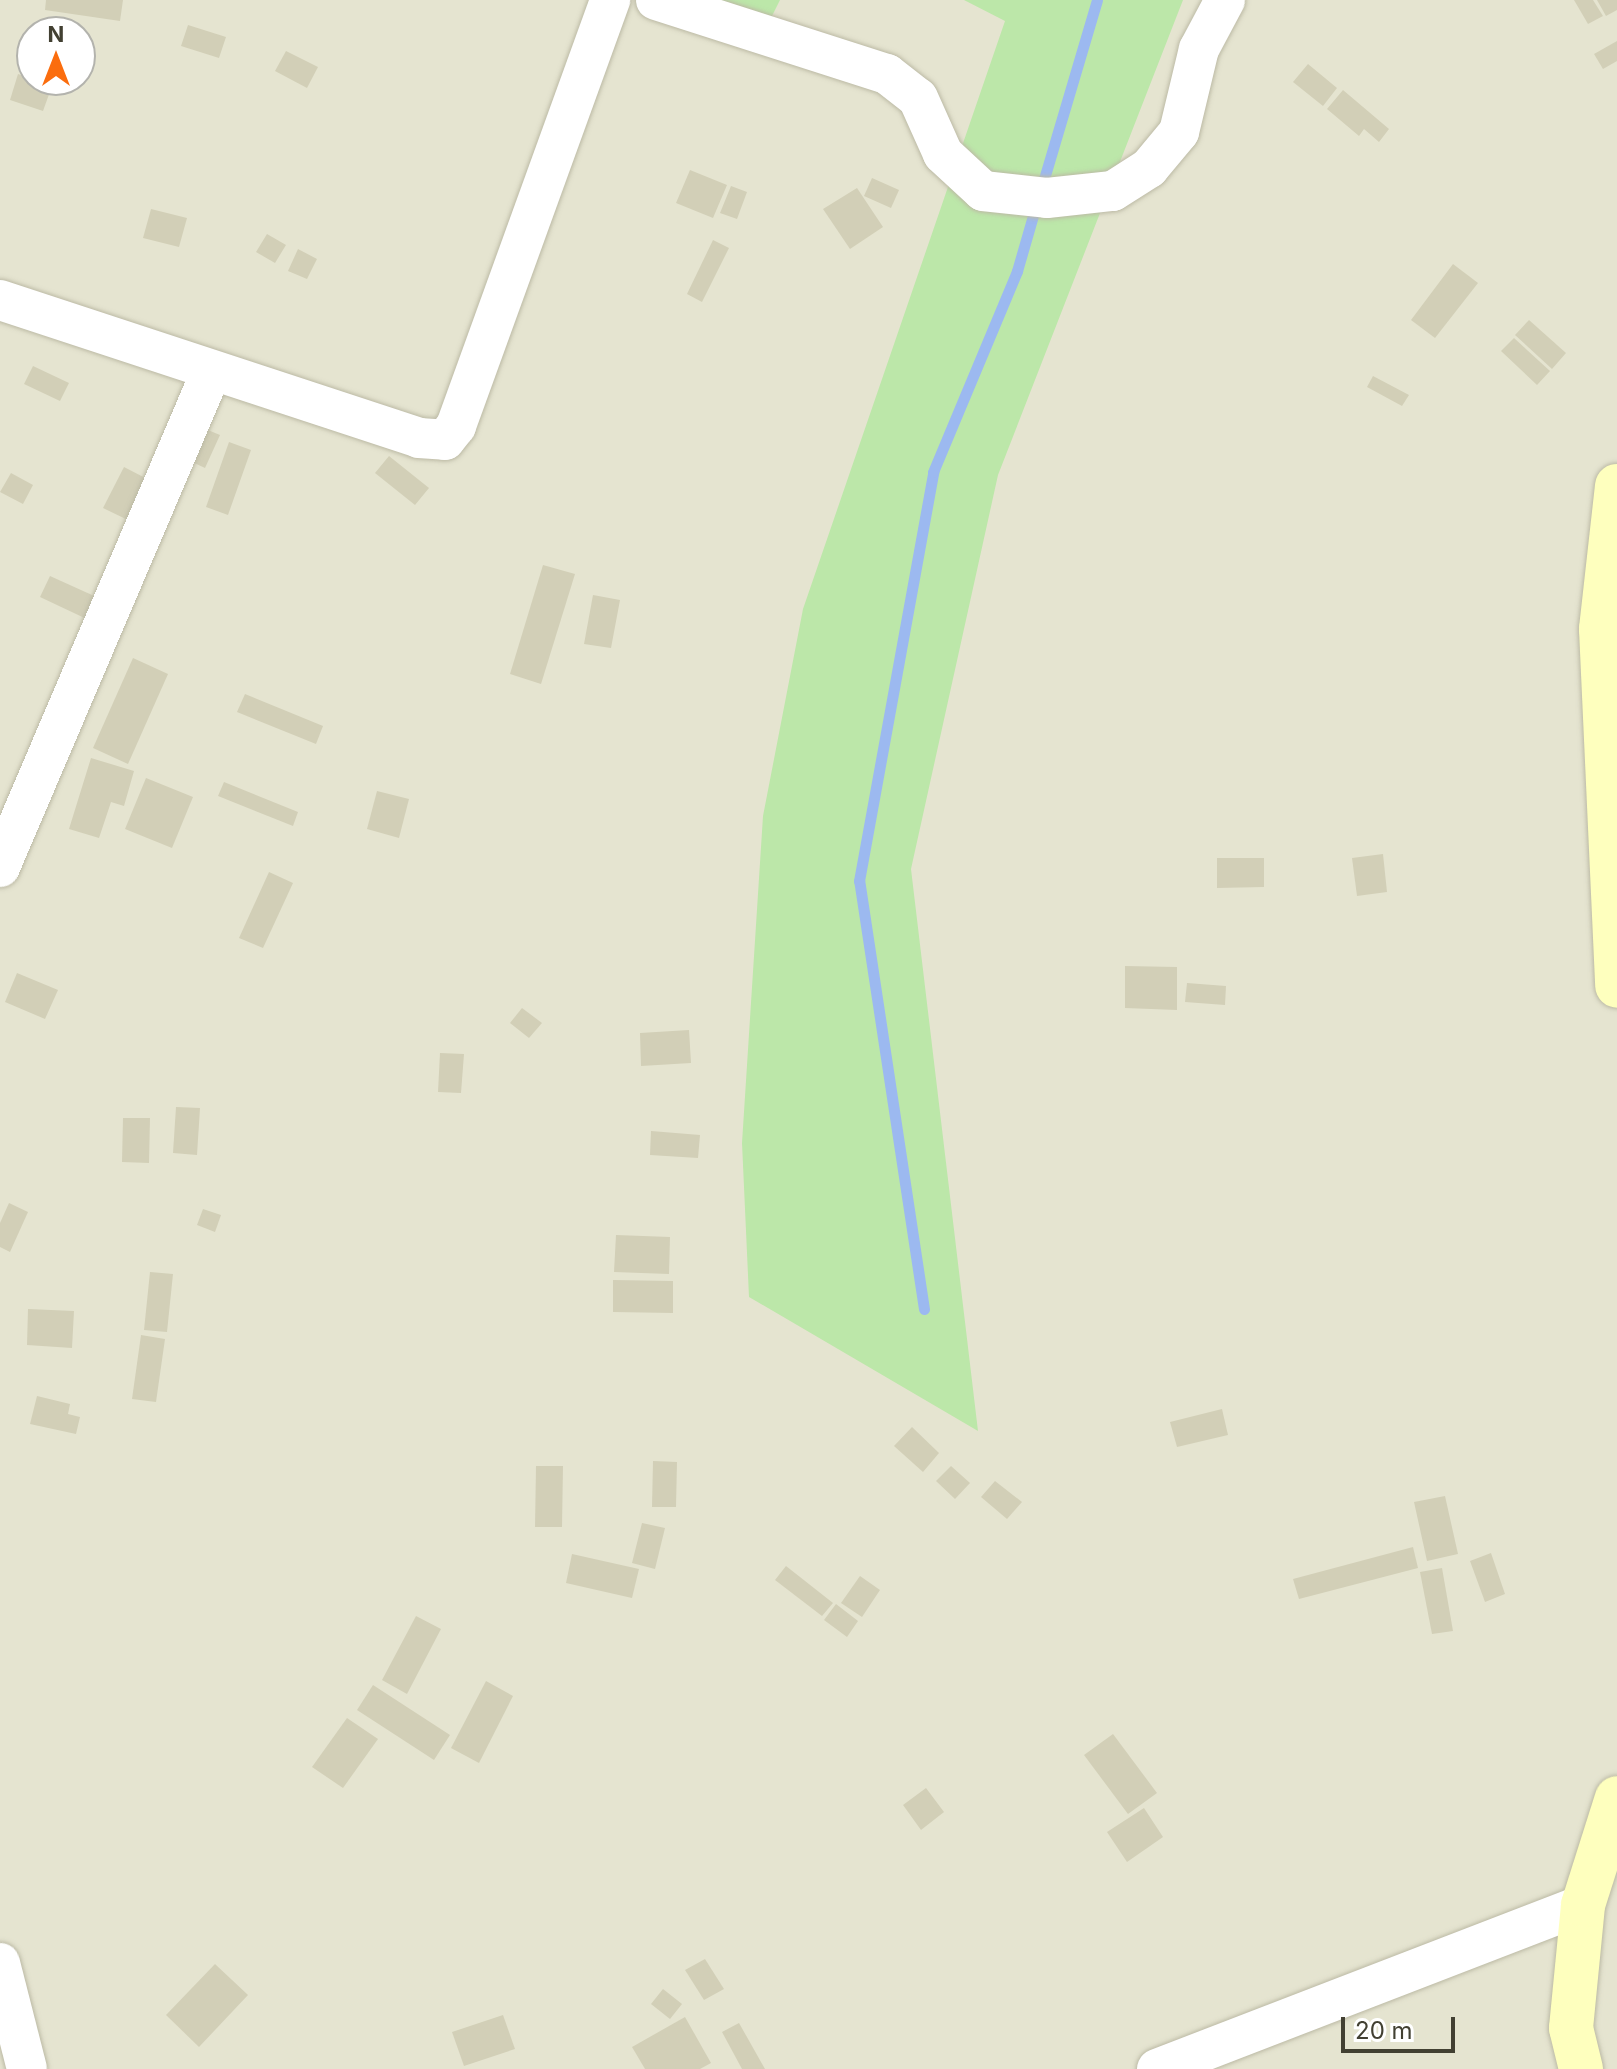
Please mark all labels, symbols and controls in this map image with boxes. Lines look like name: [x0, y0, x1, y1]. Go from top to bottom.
north arrow: [16, 16, 96, 96]
text: N: [48, 21, 64, 47]
scale bar: [1345, 2001, 1459, 2051]
text: 20 m: [1355, 2016, 1413, 2045]

